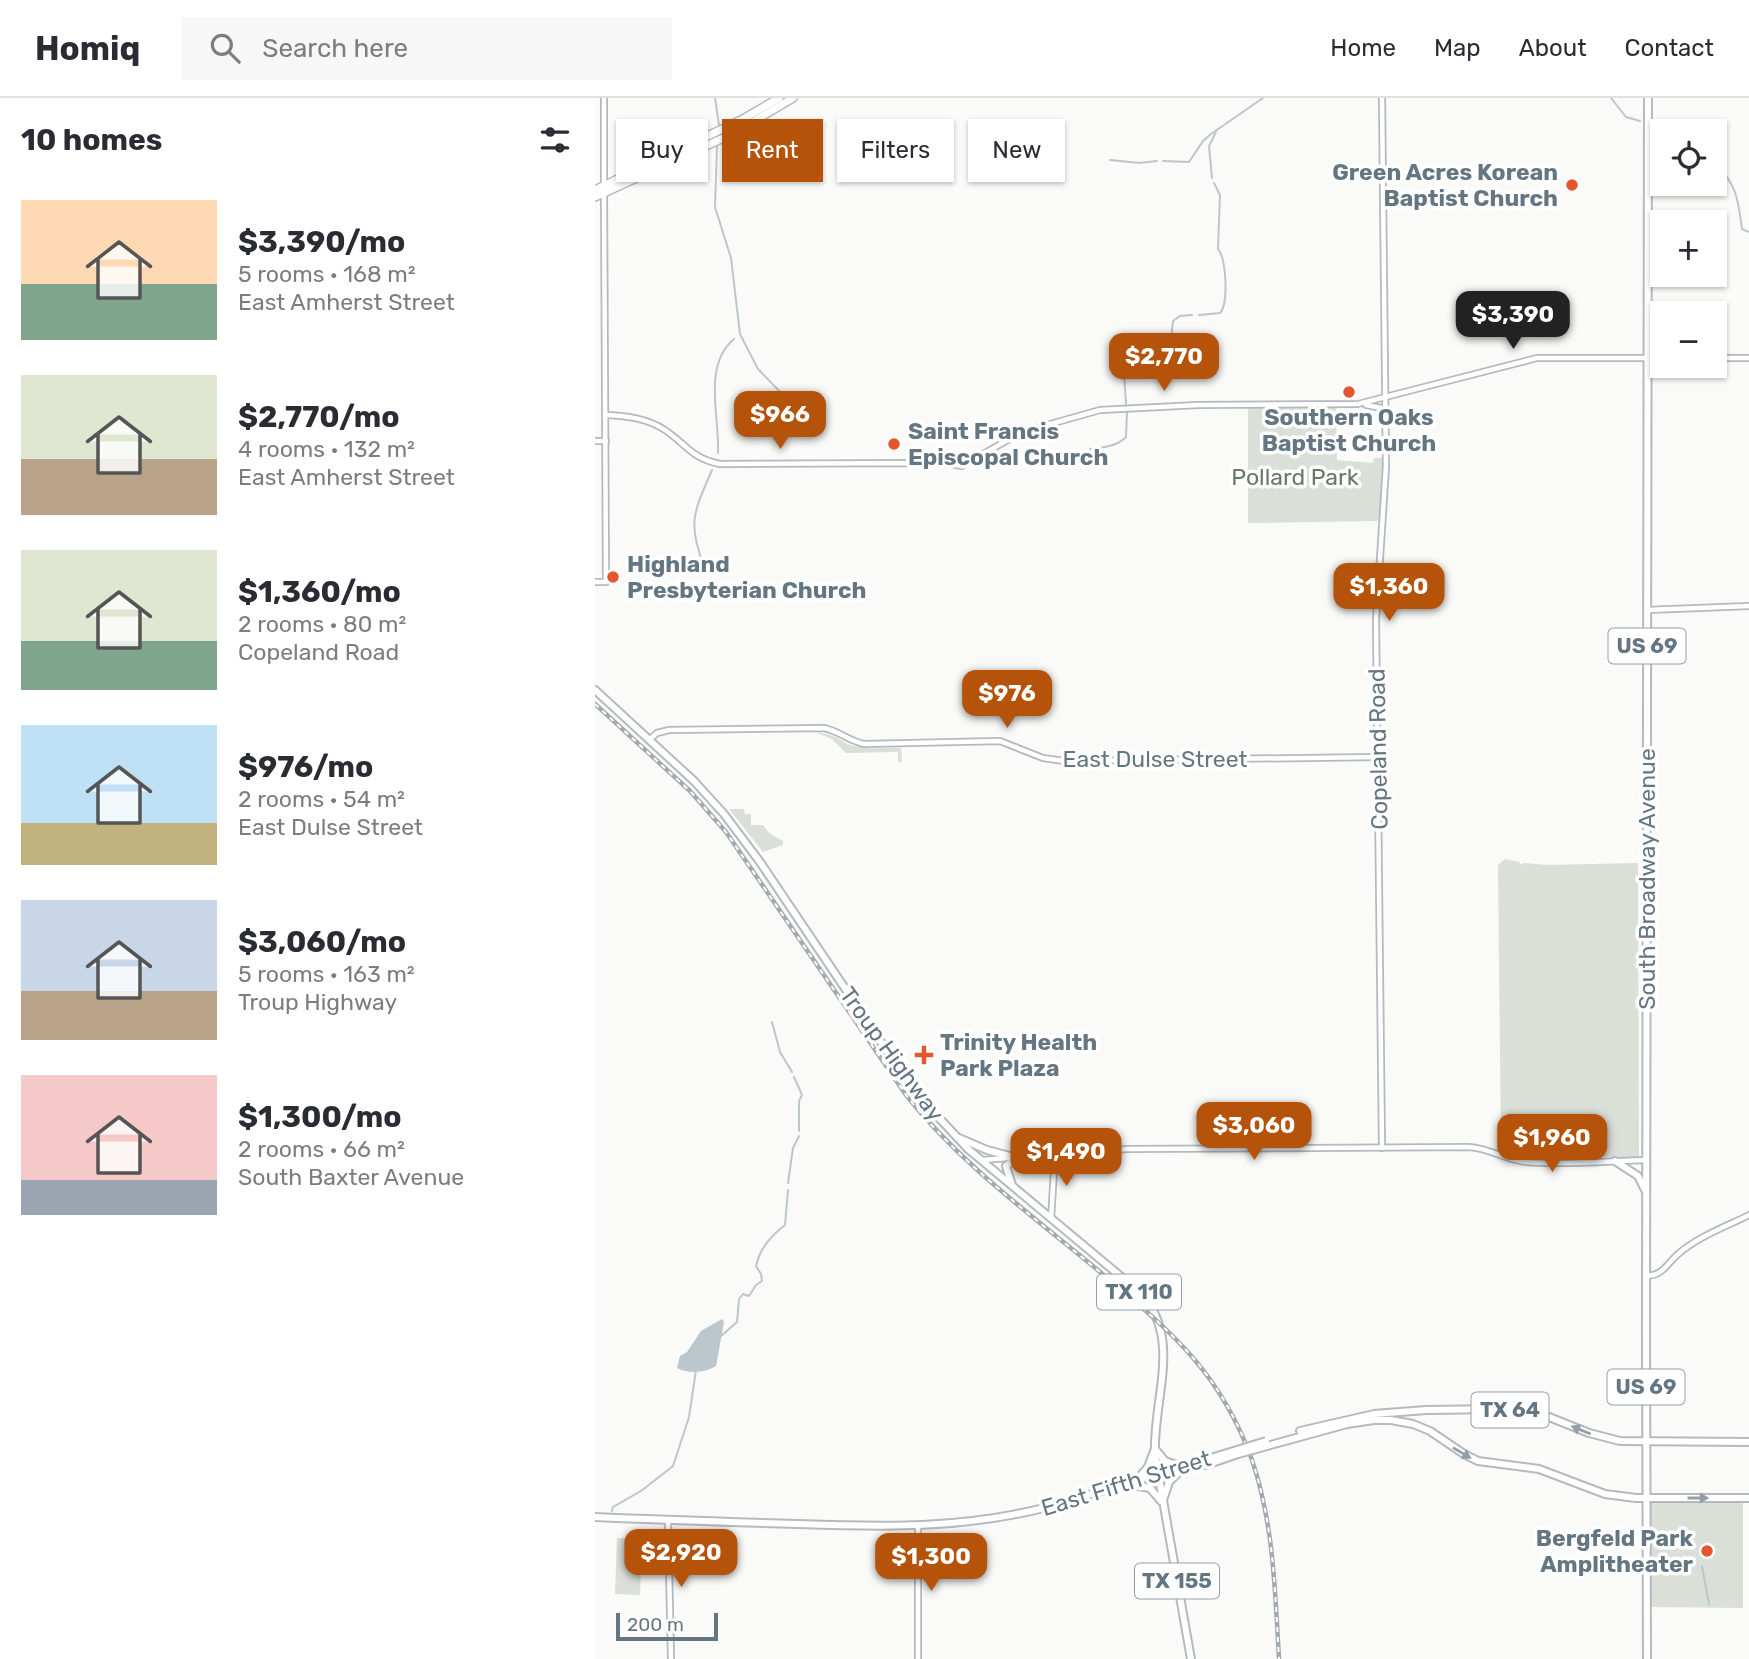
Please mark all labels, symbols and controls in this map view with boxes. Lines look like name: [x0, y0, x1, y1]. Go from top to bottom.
search box: [182, 17, 672, 80]
text: Homiq: [35, 29, 140, 68]
icon: search: [206, 29, 244, 67]
text: Search here: [262, 33, 408, 64]
text: Home: [1330, 34, 1396, 62]
text: Map: [1434, 34, 1481, 62]
text: About: [1519, 34, 1587, 62]
text: Contact: [1625, 34, 1714, 62]
chip: Buy: [616, 119, 708, 182]
chip: Rent: [722, 119, 823, 182]
chip: Filters: [837, 119, 954, 182]
chip: New: [968, 119, 1065, 182]
map controls: [1650, 119, 1727, 378]
button: locate: [1650, 119, 1727, 196]
icon: filters: [536, 121, 574, 159]
text: 10 homes: [21, 122, 162, 158]
place label: Green Acres Korean Baptist Church: [1332, 158, 1558, 212]
marker: Green Acres Korean Baptist Church: [1564, 177, 1580, 193]
button: +: [1650, 210, 1727, 287]
text: $3,390/mo: [238, 224, 405, 260]
icon: home: [77, 228, 161, 312]
text: 5 rooms · 168 m²: [238, 260, 416, 288]
text: East Amherst Street: [238, 288, 455, 316]
pin: $3,390: [1456, 292, 1570, 351]
text: $3,390: [1472, 300, 1554, 328]
button: −: [1650, 301, 1727, 378]
pin: $2,770: [1107, 334, 1221, 393]
text: $2,770: [1125, 342, 1203, 370]
marker: Southern Oaks Baptist Church: [1341, 384, 1357, 400]
pin: $966: [739, 392, 821, 451]
text: $2,770/mo: [238, 399, 400, 435]
text: $966: [750, 400, 810, 428]
icon: home: [77, 403, 161, 487]
place label: Southern Oaks Baptist Church: [1262, 403, 1436, 457]
place label: Saint Francis Episcopal Church: [908, 417, 1108, 471]
text: 4 rooms · 132 m²: [238, 435, 415, 463]
marker: Saint Francis Episcopal Church: [886, 436, 902, 452]
text: East Amherst Street: [238, 463, 455, 491]
park label: Pollard Park: [1231, 463, 1359, 491]
place label: Highland Presbyterian Church: [627, 550, 866, 604]
pin: $1,360: [1332, 564, 1446, 623]
marker: Highland Presbyterian Church: [605, 569, 621, 585]
text: $1,360: [1350, 572, 1428, 600]
text: $1,360/mo: [238, 574, 401, 610]
icon: home: [77, 578, 161, 662]
text: 2 rooms · 80 m²: [238, 610, 406, 638]
road number: US 69: [1609, 628, 1685, 664]
text: Copeland Road: [238, 638, 399, 666]
street label: Copeland Road: [1363, 668, 1393, 830]
pin: $976: [966, 670, 1048, 730]
text: $976: [978, 679, 1036, 707]
street label: East Dulse Street: [1063, 745, 1248, 773]
street label: South Broadway Avenue: [1633, 748, 1661, 1010]
text: $976/mo: [238, 749, 373, 785]
icon: home: [77, 753, 161, 837]
text: 2 rooms · 54 m²: [238, 785, 405, 813]
text: East Dulse Street: [238, 813, 423, 841]
text: $3,060/mo: [238, 924, 406, 960]
icon: home: [77, 928, 161, 1012]
text: 5 rooms · 163 m²: [238, 960, 415, 988]
street label: Troup Highway: [834, 981, 950, 1127]
text: Troup Highway: [238, 988, 397, 1016]
place label: Trinity Health Park Plaza: [940, 1028, 1097, 1082]
marker: Trinity Health Park Plaza: [914, 1045, 934, 1065]
text: $1,300/mo: [238, 1099, 402, 1135]
pin: $3,060: [1197, 1102, 1311, 1162]
icon: home: [77, 1103, 161, 1187]
text: $3,060: [1212, 1111, 1296, 1139]
pin: $1,960: [1495, 1114, 1609, 1174]
text: $1,960: [1513, 1123, 1591, 1151]
pin: $1,490: [1009, 1128, 1123, 1188]
text: 2 rooms · 66 m²: [238, 1135, 405, 1163]
text: $1,490: [1026, 1137, 1106, 1165]
text: South Baxter Avenue: [238, 1163, 464, 1191]
road number: TX 110: [1097, 1274, 1181, 1310]
road number: US 69: [1607, 1370, 1685, 1404]
road number: TX 64: [1471, 1392, 1549, 1428]
one-way arrow: [1571, 1424, 1592, 1435]
street label: East Fifth Street: [1038, 1444, 1214, 1522]
one-way arrow: [1453, 1446, 1472, 1459]
one-way arrow: [1687, 1492, 1709, 1504]
place label: Bergfeld Park Amplitheater: [1536, 1524, 1694, 1578]
pin: $2,920: [624, 1530, 738, 1589]
pin: $1,300: [874, 1534, 988, 1593]
text: $2,920: [640, 1538, 722, 1566]
text: $1,300: [891, 1542, 971, 1570]
marker: Bergfeld Park Amplitheater: [1699, 1543, 1715, 1559]
road number: TX 155: [1135, 1564, 1219, 1598]
scale bar: [616, 1610, 717, 1642]
text: 200 m: [627, 1613, 684, 1636]

